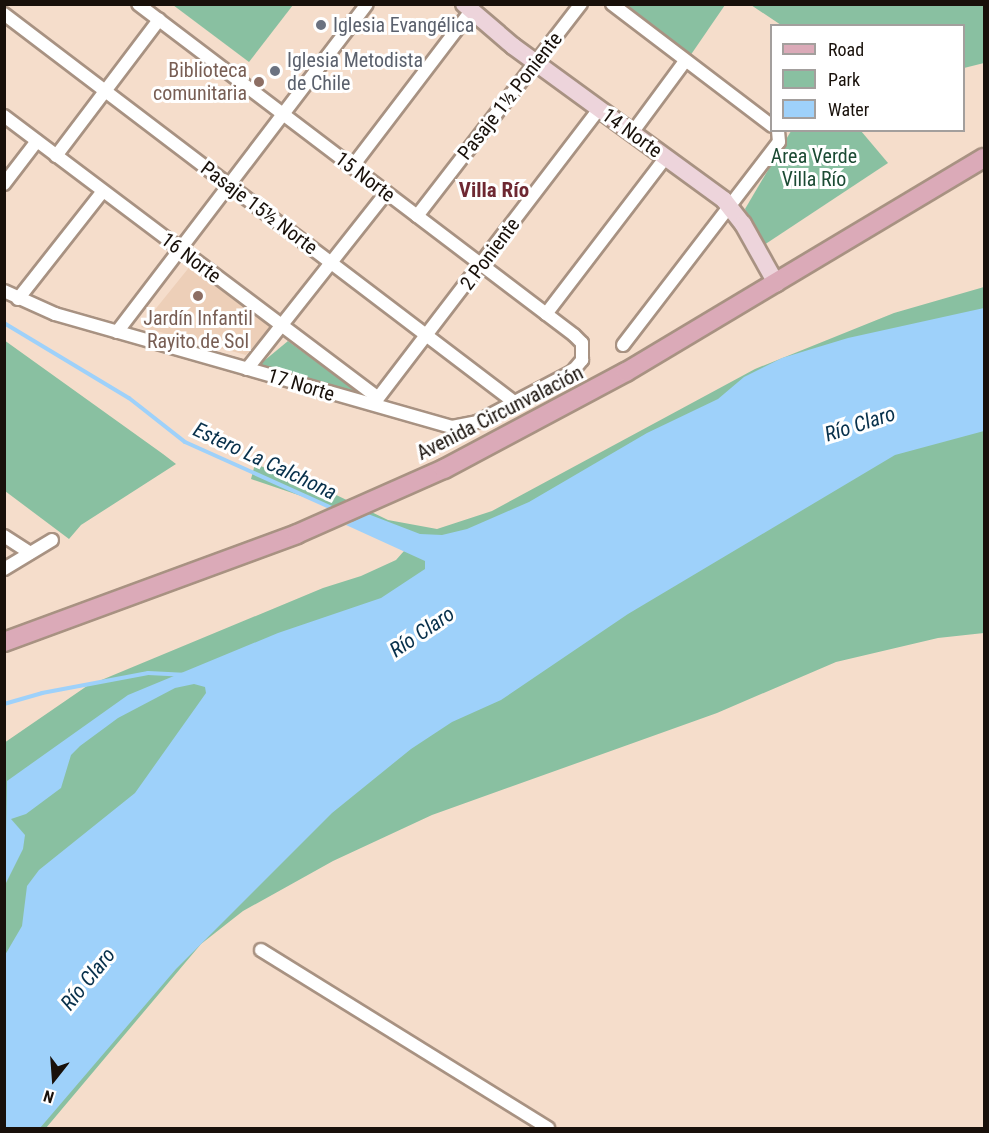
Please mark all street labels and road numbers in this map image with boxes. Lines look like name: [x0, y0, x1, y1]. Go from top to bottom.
street label: Pasaje 1½ Poniente: [453, 27, 567, 165]
street label: 14 Norte: [597, 103, 667, 163]
street label: 15 Norte: [330, 147, 400, 207]
street label: Pasaje 15½ Norte: [196, 156, 322, 260]
street label: 2 Poniente: [455, 213, 525, 295]
street label: 16 Norte: [156, 228, 226, 288]
street label: Avenida Circunvalación: [413, 361, 587, 465]
street label: 17 Norte: [265, 363, 337, 407]

